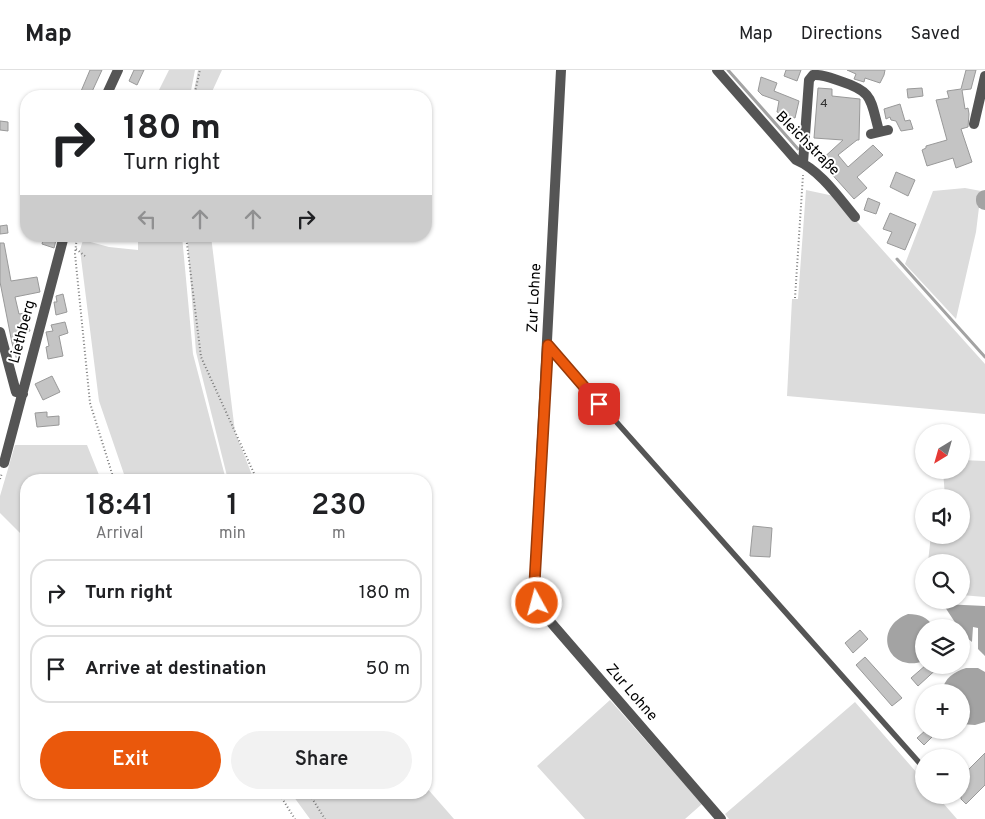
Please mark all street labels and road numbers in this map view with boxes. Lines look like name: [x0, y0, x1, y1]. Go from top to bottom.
street label: Bleichstraße: [771, 108, 843, 180]
street label: Zur Lohne: [524, 263, 546, 333]
street label: Liethberg: [5, 298, 41, 366]
street label: Zur Lohne: [601, 660, 661, 726]

